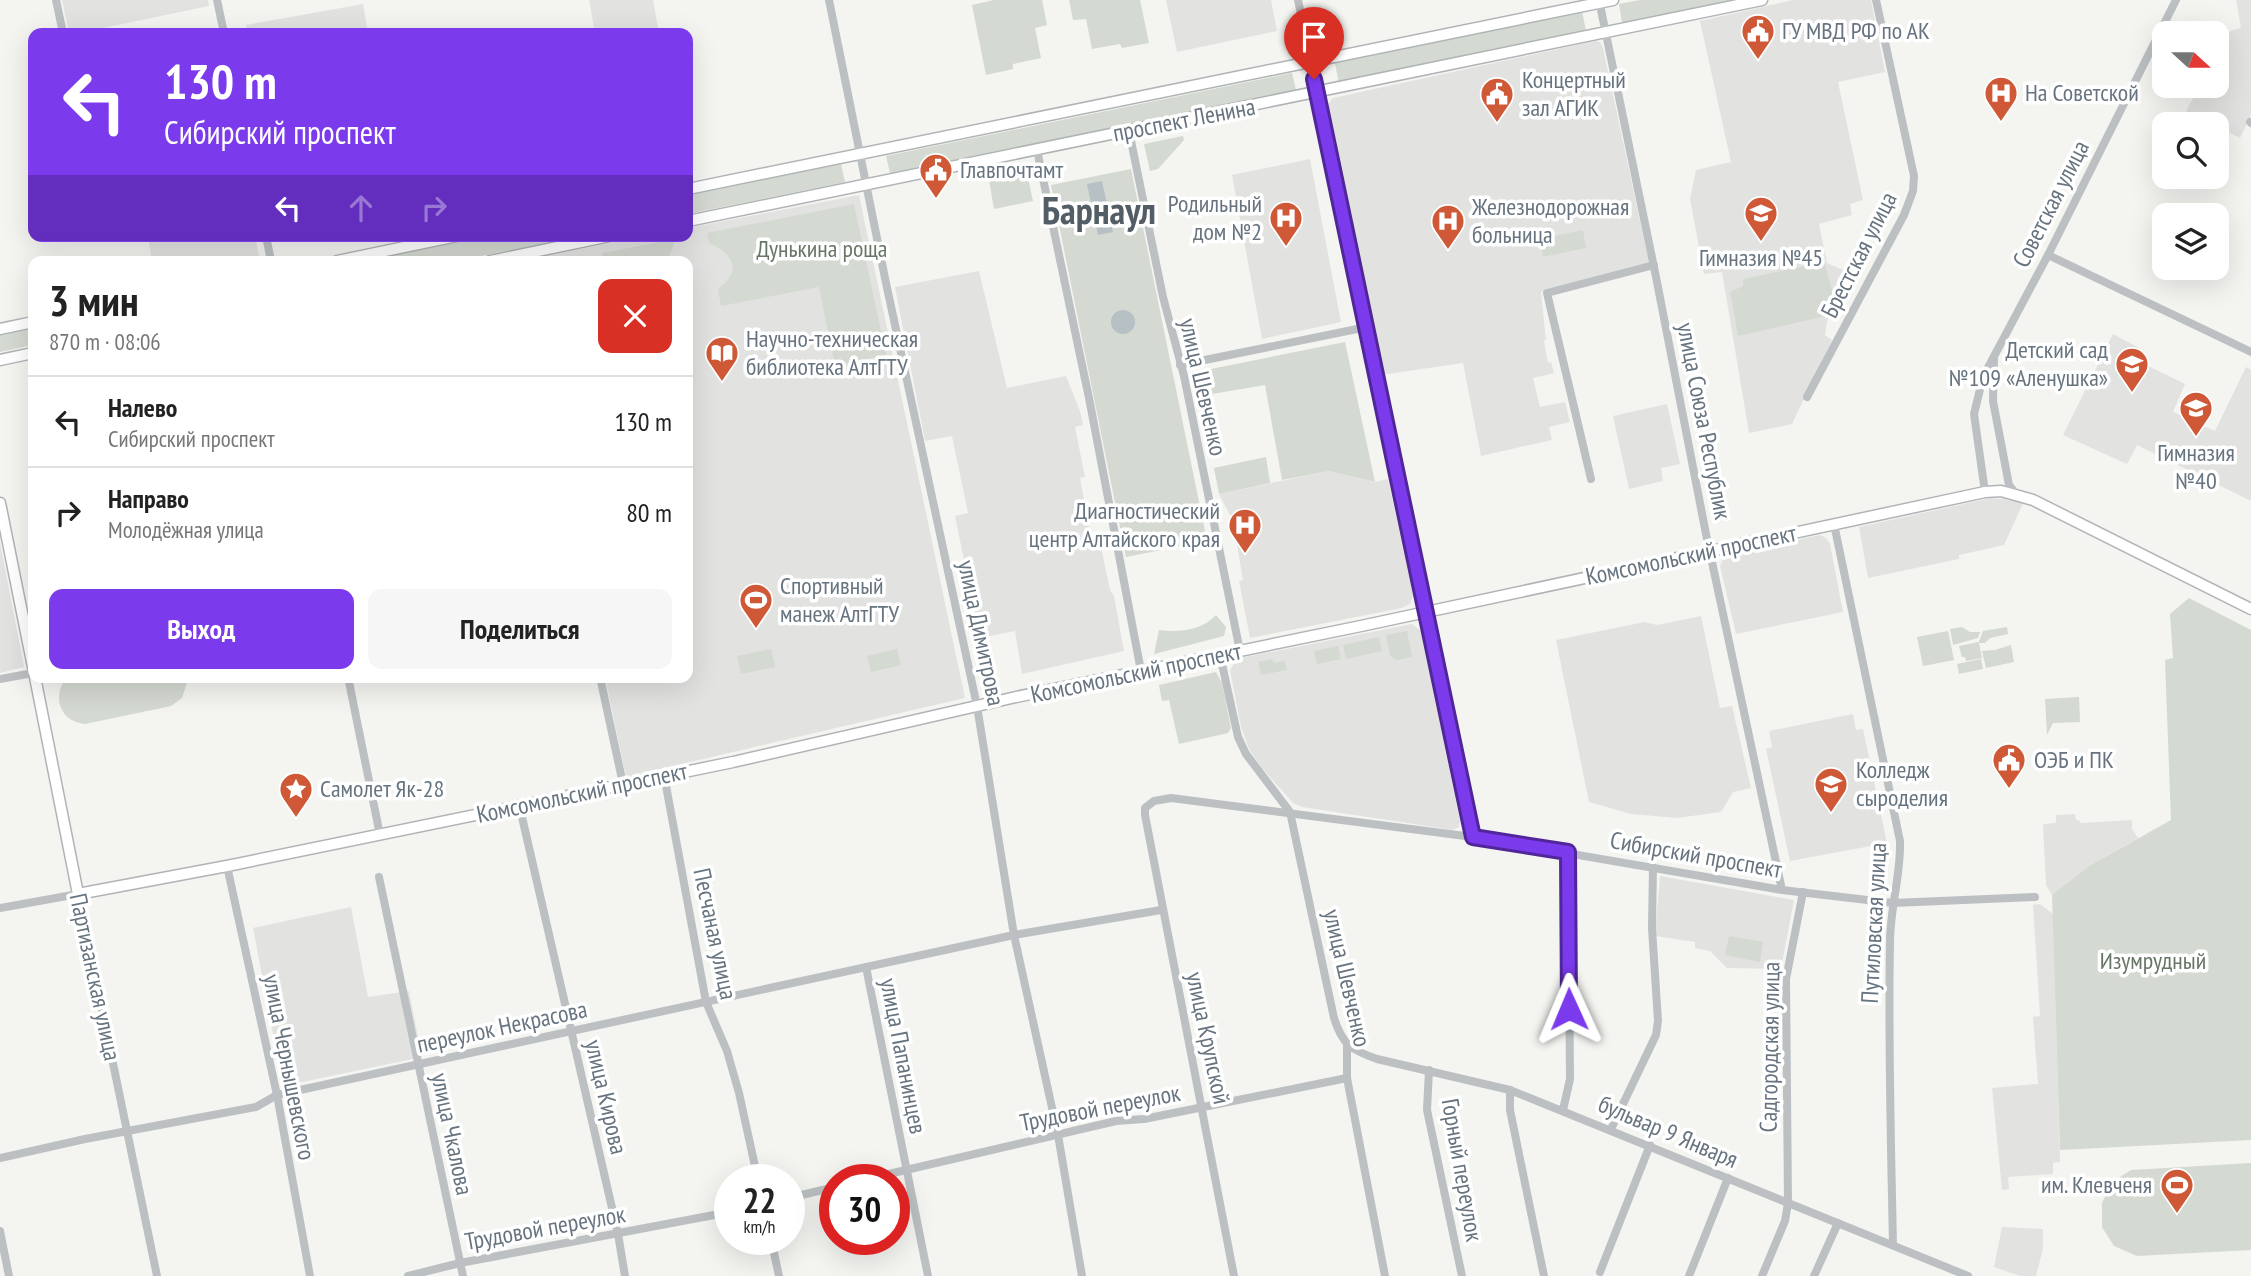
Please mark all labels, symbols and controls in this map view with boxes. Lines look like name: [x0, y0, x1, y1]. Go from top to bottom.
pin: [1284, 7, 1344, 79]
public building icon: ГУ МВД РФ по АК: [1739, 12, 1777, 61]
place label: ГУ МВД РФ по АК: [1782, 15, 1930, 46]
icon: arrive: [1295, 18, 1333, 56]
north arrow: [2152, 21, 2230, 98]
map controls: [2152, 21, 2229, 280]
text: 130 m: [164, 49, 277, 113]
icon: left: [49, 56, 140, 147]
place label: Концертный зал АГИК: [1522, 64, 1626, 123]
hospital icon: На Советской: [1982, 74, 2020, 123]
public building icon: Концертный зал АГИК: [1478, 75, 1516, 124]
place label: На Советской: [2025, 77, 2139, 108]
street label: проспект Ленина: [1110, 91, 1258, 148]
text: Сибирский проспект: [164, 111, 396, 153]
button: search: [2152, 112, 2229, 189]
street label: Советская улица: [2005, 135, 2096, 273]
public building icon: Главпочтамт: [917, 151, 955, 200]
place label: Главпочтамт: [960, 154, 1064, 185]
district label: Барнаул: [1042, 185, 1156, 234]
street label: Брестская улица: [1814, 187, 1904, 323]
place label: Родильный дом №2: [1168, 188, 1262, 247]
icon: left: [269, 189, 307, 227]
icon: ahead: [342, 189, 380, 227]
icon: right: [415, 189, 453, 227]
place label: Железнодорожная больница: [1471, 191, 1629, 250]
school or university icon: Гимназия №45: [1742, 194, 1780, 243]
hospital icon: Родильный дом №2: [1267, 199, 1305, 248]
hospital icon: Железнодорожная больница: [1429, 202, 1467, 251]
button: layers: [2152, 203, 2229, 280]
park label: Дунькина роща: [757, 233, 887, 264]
place label: Гимназия №45: [1699, 242, 1823, 273]
text: 3 мин: [49, 273, 139, 328]
button: close: [598, 279, 672, 353]
street label: улица Шевченко: [1173, 315, 1234, 459]
street label: улица Союза Республик: [1670, 320, 1739, 523]
place label: Научно-техническая библиотека АлтГТУ: [746, 323, 918, 382]
text: 870 m · 08:06: [49, 327, 161, 356]
library icon: Научно-техническая библиотека АлтГТУ: [703, 334, 741, 383]
place label: Детский сад №109 «Аленушка»: [1949, 334, 2108, 393]
school or university icon: Детский сад №109 «Аленушка»: [2113, 345, 2151, 394]
school or university icon: Гимназия №40: [2177, 389, 2215, 438]
text: Налево: [108, 391, 177, 424]
icon: left: [49, 403, 87, 441]
text: 130 m: [614, 405, 672, 438]
text: Сибирский проспект: [108, 424, 275, 453]
place label: Гимназия №40: [2157, 437, 2235, 496]
text: Направо: [108, 482, 189, 515]
icon: right: [49, 494, 87, 532]
place label: Диагностический центр Алтайского края: [1029, 495, 1220, 554]
text: 80 m: [626, 496, 672, 529]
hospital icon: Диагностический центр Алтайского края: [1226, 506, 1264, 555]
text: Молодёжная улица: [108, 515, 264, 544]
street label: Комсомольский проспект: [1583, 517, 1799, 592]
street label: улица Димитрова: [951, 557, 1012, 709]
place label: Спортивный манеж АлтГТУ: [780, 570, 899, 629]
sports icon: Спортивный манеж АлтГТУ: [737, 581, 775, 630]
button: Выход: [49, 589, 354, 669]
button: Поделиться: [368, 589, 672, 669]
street label: Комсомольский проспект: [1028, 635, 1244, 710]
public building icon: ОЭБ и ПК: [1990, 741, 2028, 790]
place label: ОЭБ и ПК: [2034, 744, 2114, 775]
place label: Колледж сыроделия: [1856, 754, 1948, 813]
street label: Комсомольский проспект: [474, 755, 690, 830]
school or university icon: Колледж сыроделия: [1812, 765, 1850, 814]
place icon: Самолет Як-28: [277, 770, 315, 819]
place label: Самолет Як-28: [320, 773, 444, 804]
street label: Сибирский проспект: [1608, 824, 1785, 885]
street label: Путиловская улица: [1854, 842, 1893, 1004]
street label: Песчаная улица: [686, 865, 745, 1002]
street label: Партизанская улица: [63, 891, 128, 1063]
street label: улица Шевченко: [1317, 906, 1378, 1050]
park label: Изумрудный: [2100, 945, 2206, 976]
street label: Садгородская улица: [1753, 961, 1786, 1133]
street label: улица Крупской: [1179, 969, 1238, 1107]
street label: улица Чернышевского: [256, 971, 323, 1162]
position arrow: [1532, 972, 1606, 1046]
street label: улица Папанинцев: [873, 975, 934, 1136]
street label: переулок Некрасова: [414, 993, 590, 1060]
street label: улица Кирова: [578, 1037, 635, 1157]
street label: улица Чкалова: [424, 1070, 481, 1198]
street label: Трудовой переулок: [1017, 1077, 1183, 1138]
street label: бульвар 9 Января: [1594, 1088, 1743, 1175]
street label: Горный переулок: [1435, 1096, 1490, 1244]
speed limit sign: 30: [819, 1164, 910, 1255]
sports icon: им. Клевченя: [2158, 1166, 2196, 1215]
place label: им. Клевченя: [2041, 1169, 2152, 1200]
text: 22: [743, 1177, 776, 1223]
street label: Трудовой переулок: [462, 1198, 628, 1257]
text: km/h: [744, 1215, 775, 1238]

